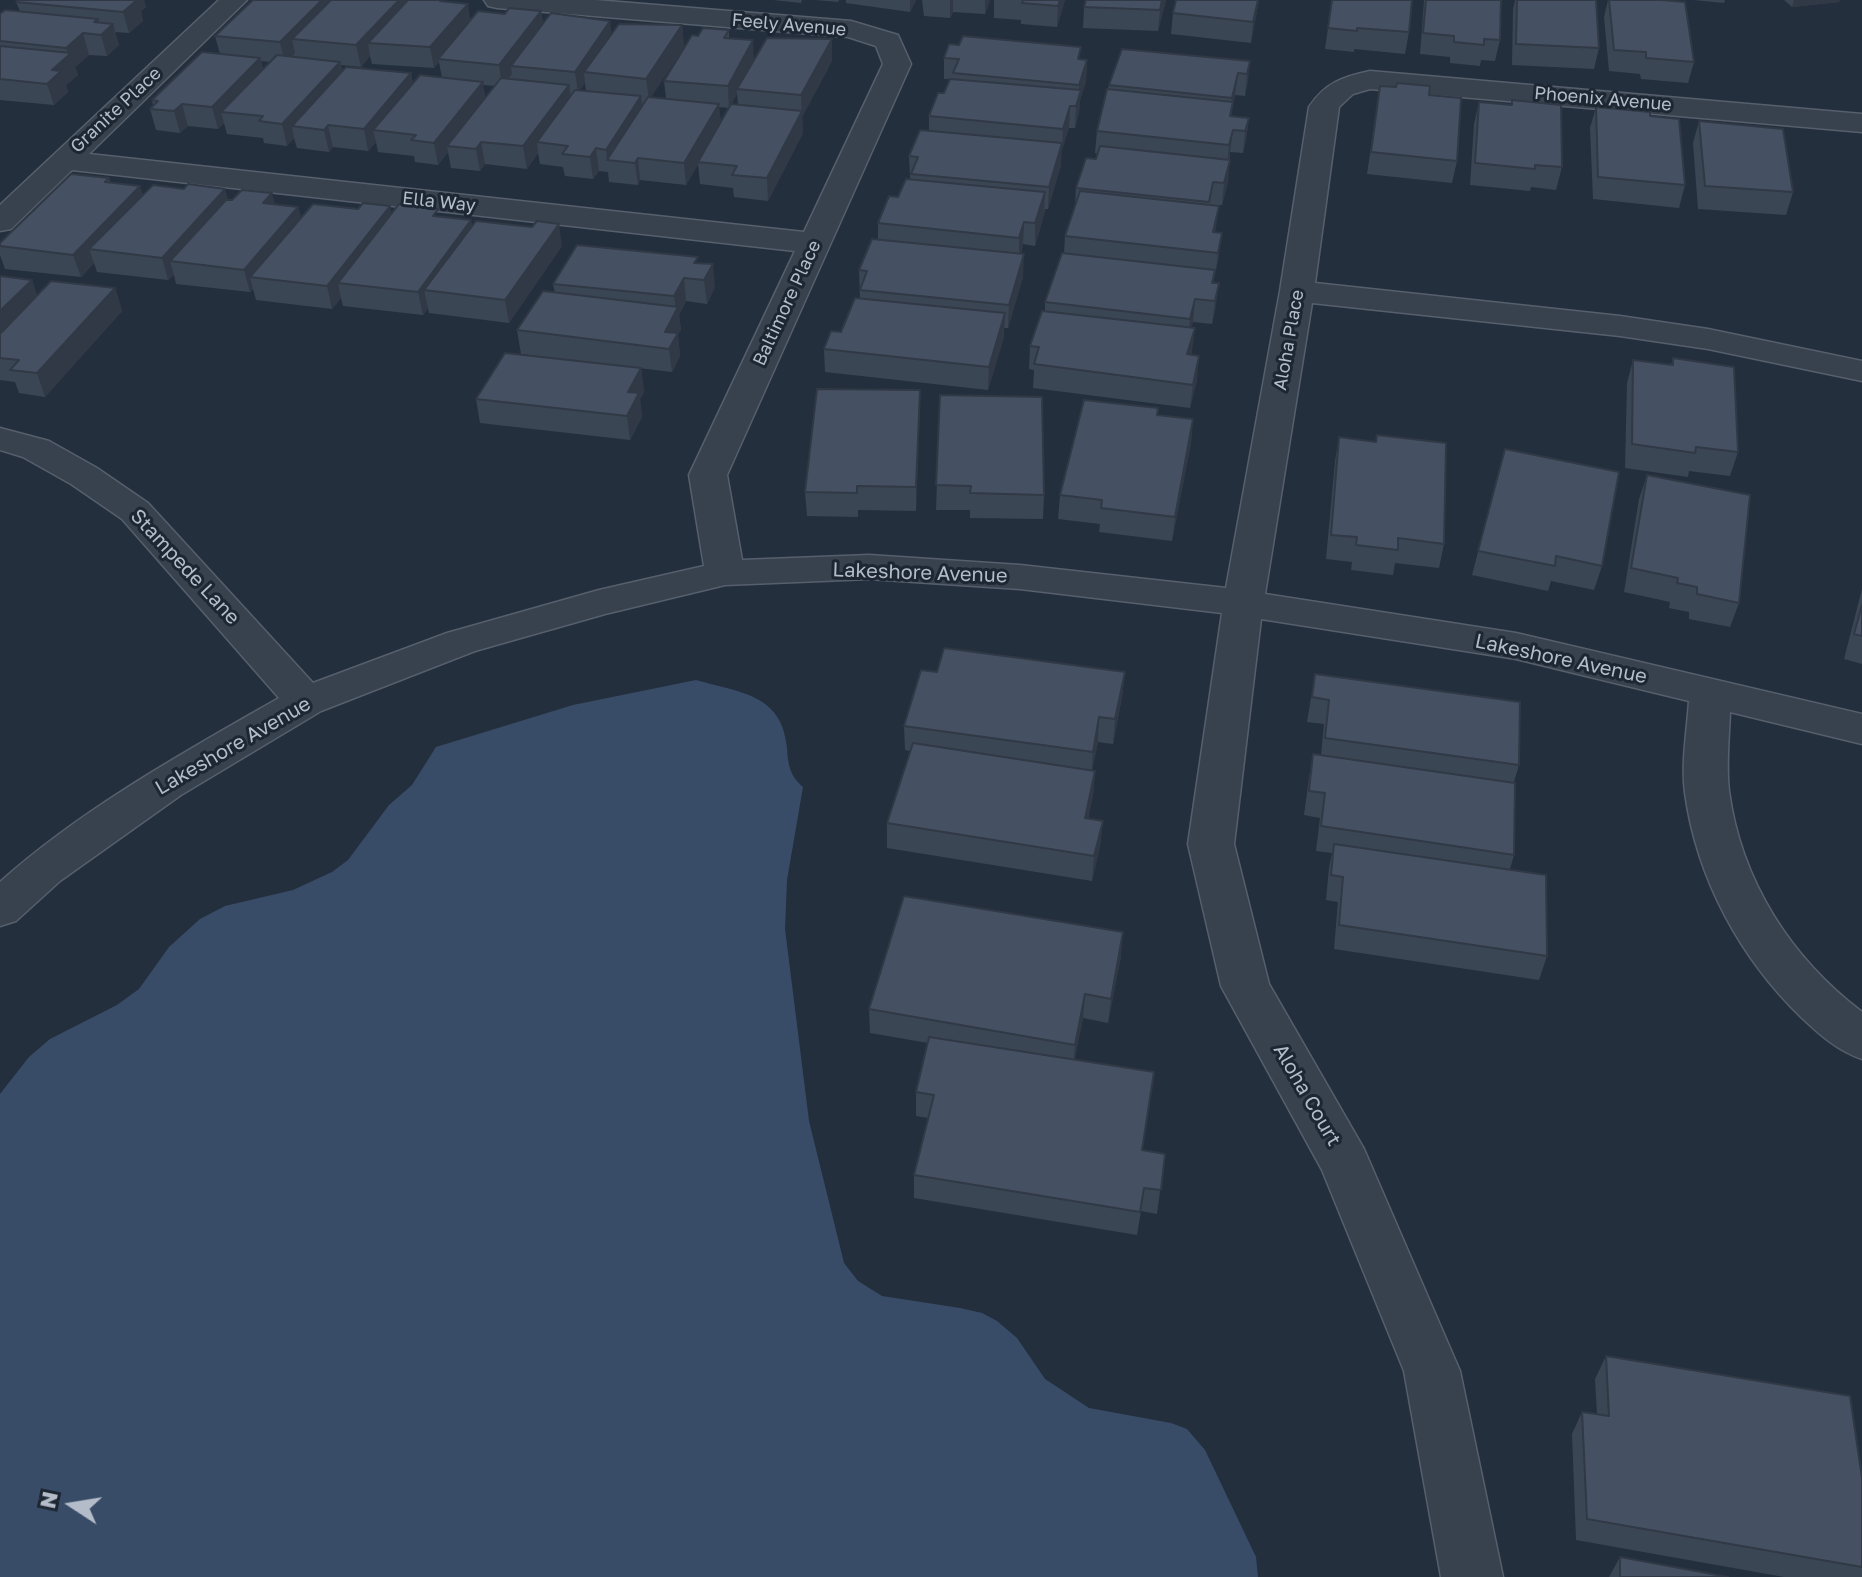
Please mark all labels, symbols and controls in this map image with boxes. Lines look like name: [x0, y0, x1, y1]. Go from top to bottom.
street label: Feely Avenue: [731, 9, 847, 41]
street label: Granite Place: [66, 63, 166, 157]
street label: Phoenix Avenue: [1533, 82, 1673, 116]
street label: Ella Way: [401, 187, 477, 217]
street label: Baltimore Place: [748, 237, 826, 369]
street label: Aloha Place: [1270, 288, 1308, 392]
street label: Stampede Lane: [125, 504, 245, 630]
street label: Lakeshore Avenue: [832, 558, 1008, 588]
street label: Lakeshore Avenue: [1473, 629, 1649, 689]
street label: Lakeshore Avenue: [151, 692, 315, 800]
street label: Aloha Court: [1268, 1040, 1346, 1150]
north arrow: [32, 1465, 112, 1545]
text: N: [33, 1489, 63, 1511]

